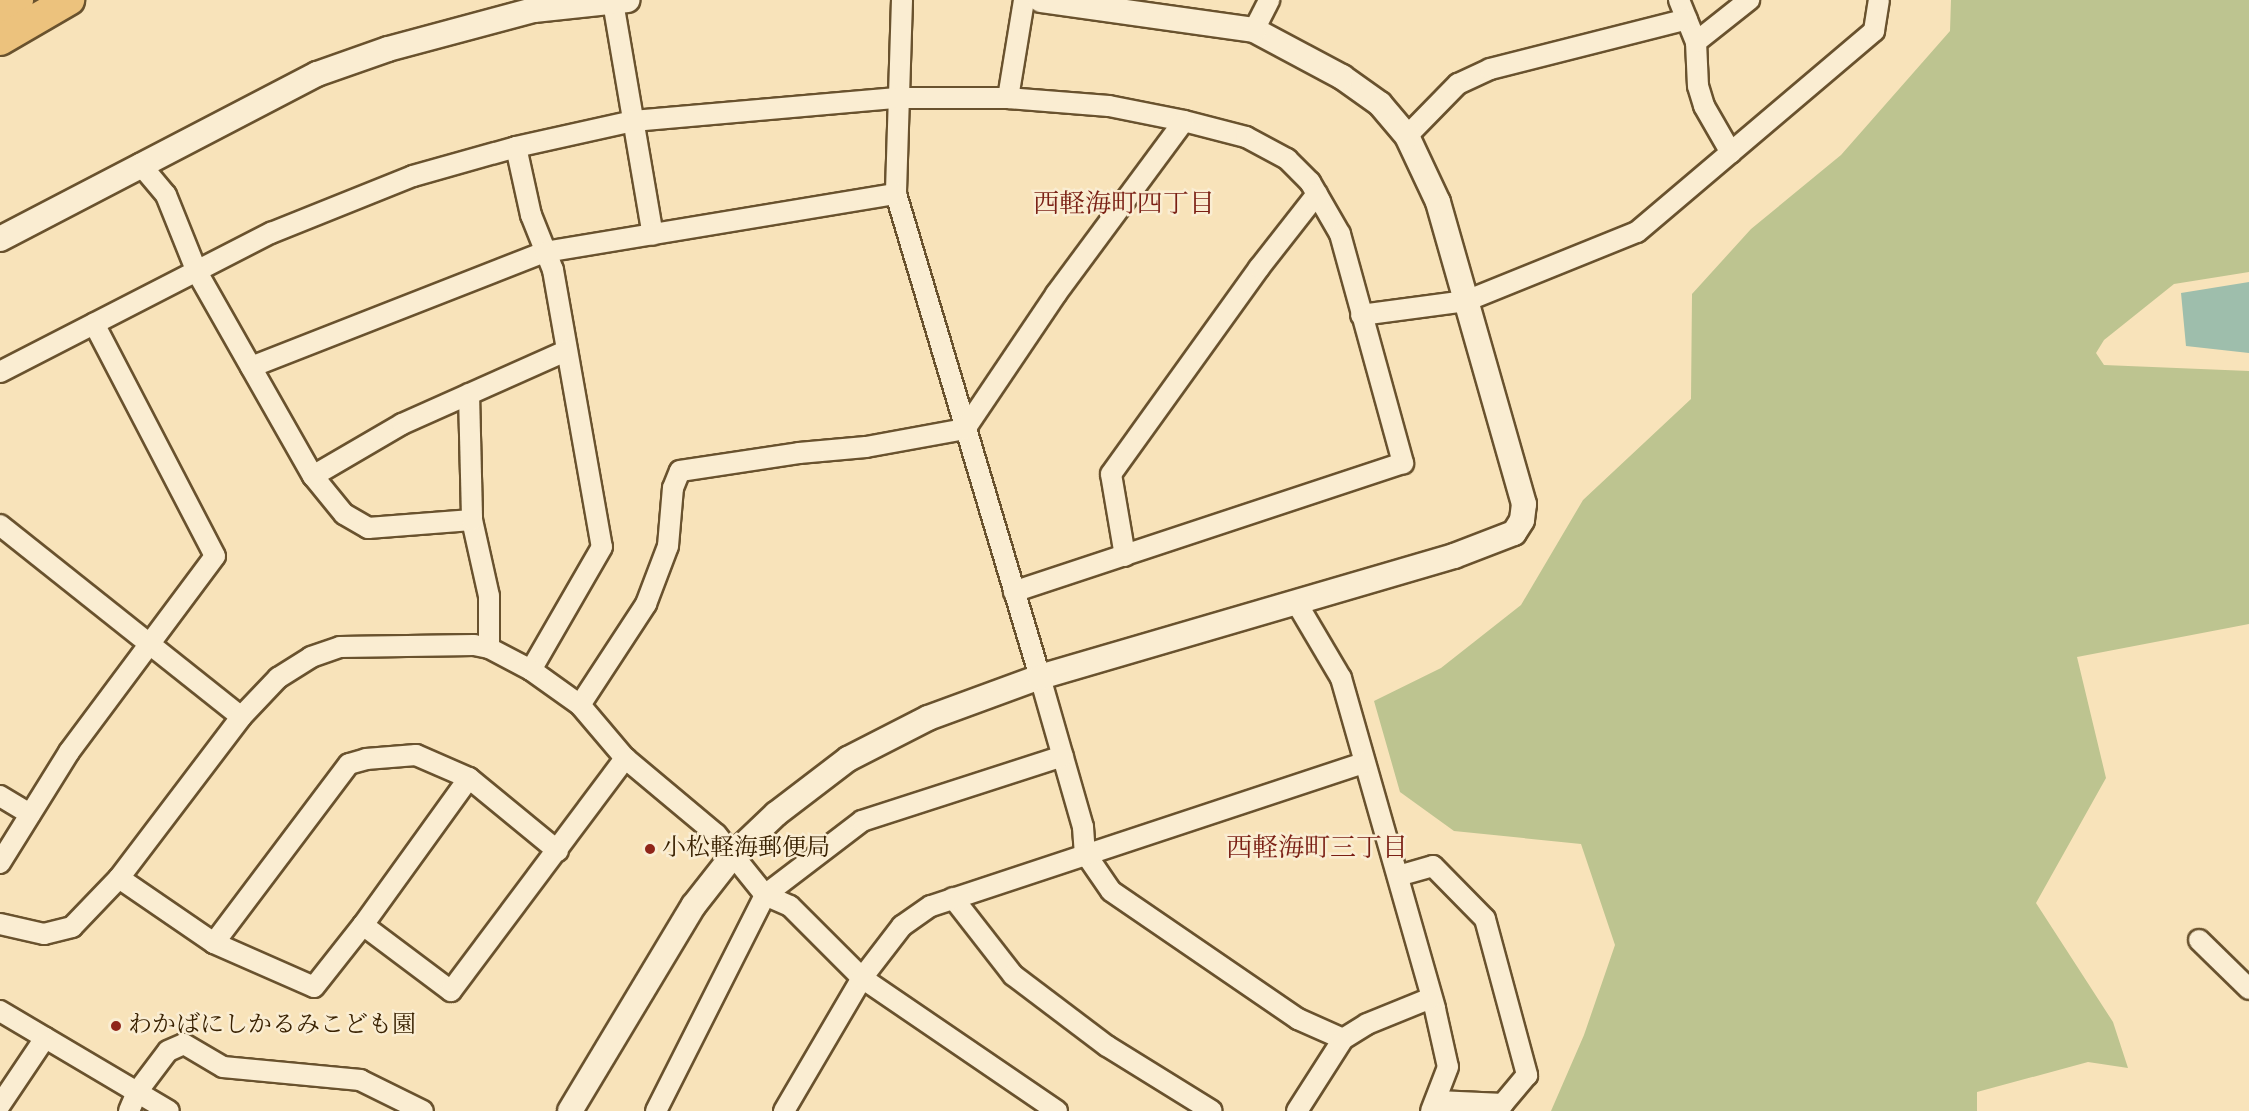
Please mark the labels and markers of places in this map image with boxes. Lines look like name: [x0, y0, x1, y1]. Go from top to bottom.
place label: 小松軽海郵便局: [662, 835, 830, 863]
marker: 小松軽海郵便局: [643, 842, 657, 856]
place label: わかばにしかるみこども園: [128, 1012, 416, 1040]
marker: わかばにしかるみこども園: [109, 1019, 123, 1033]

